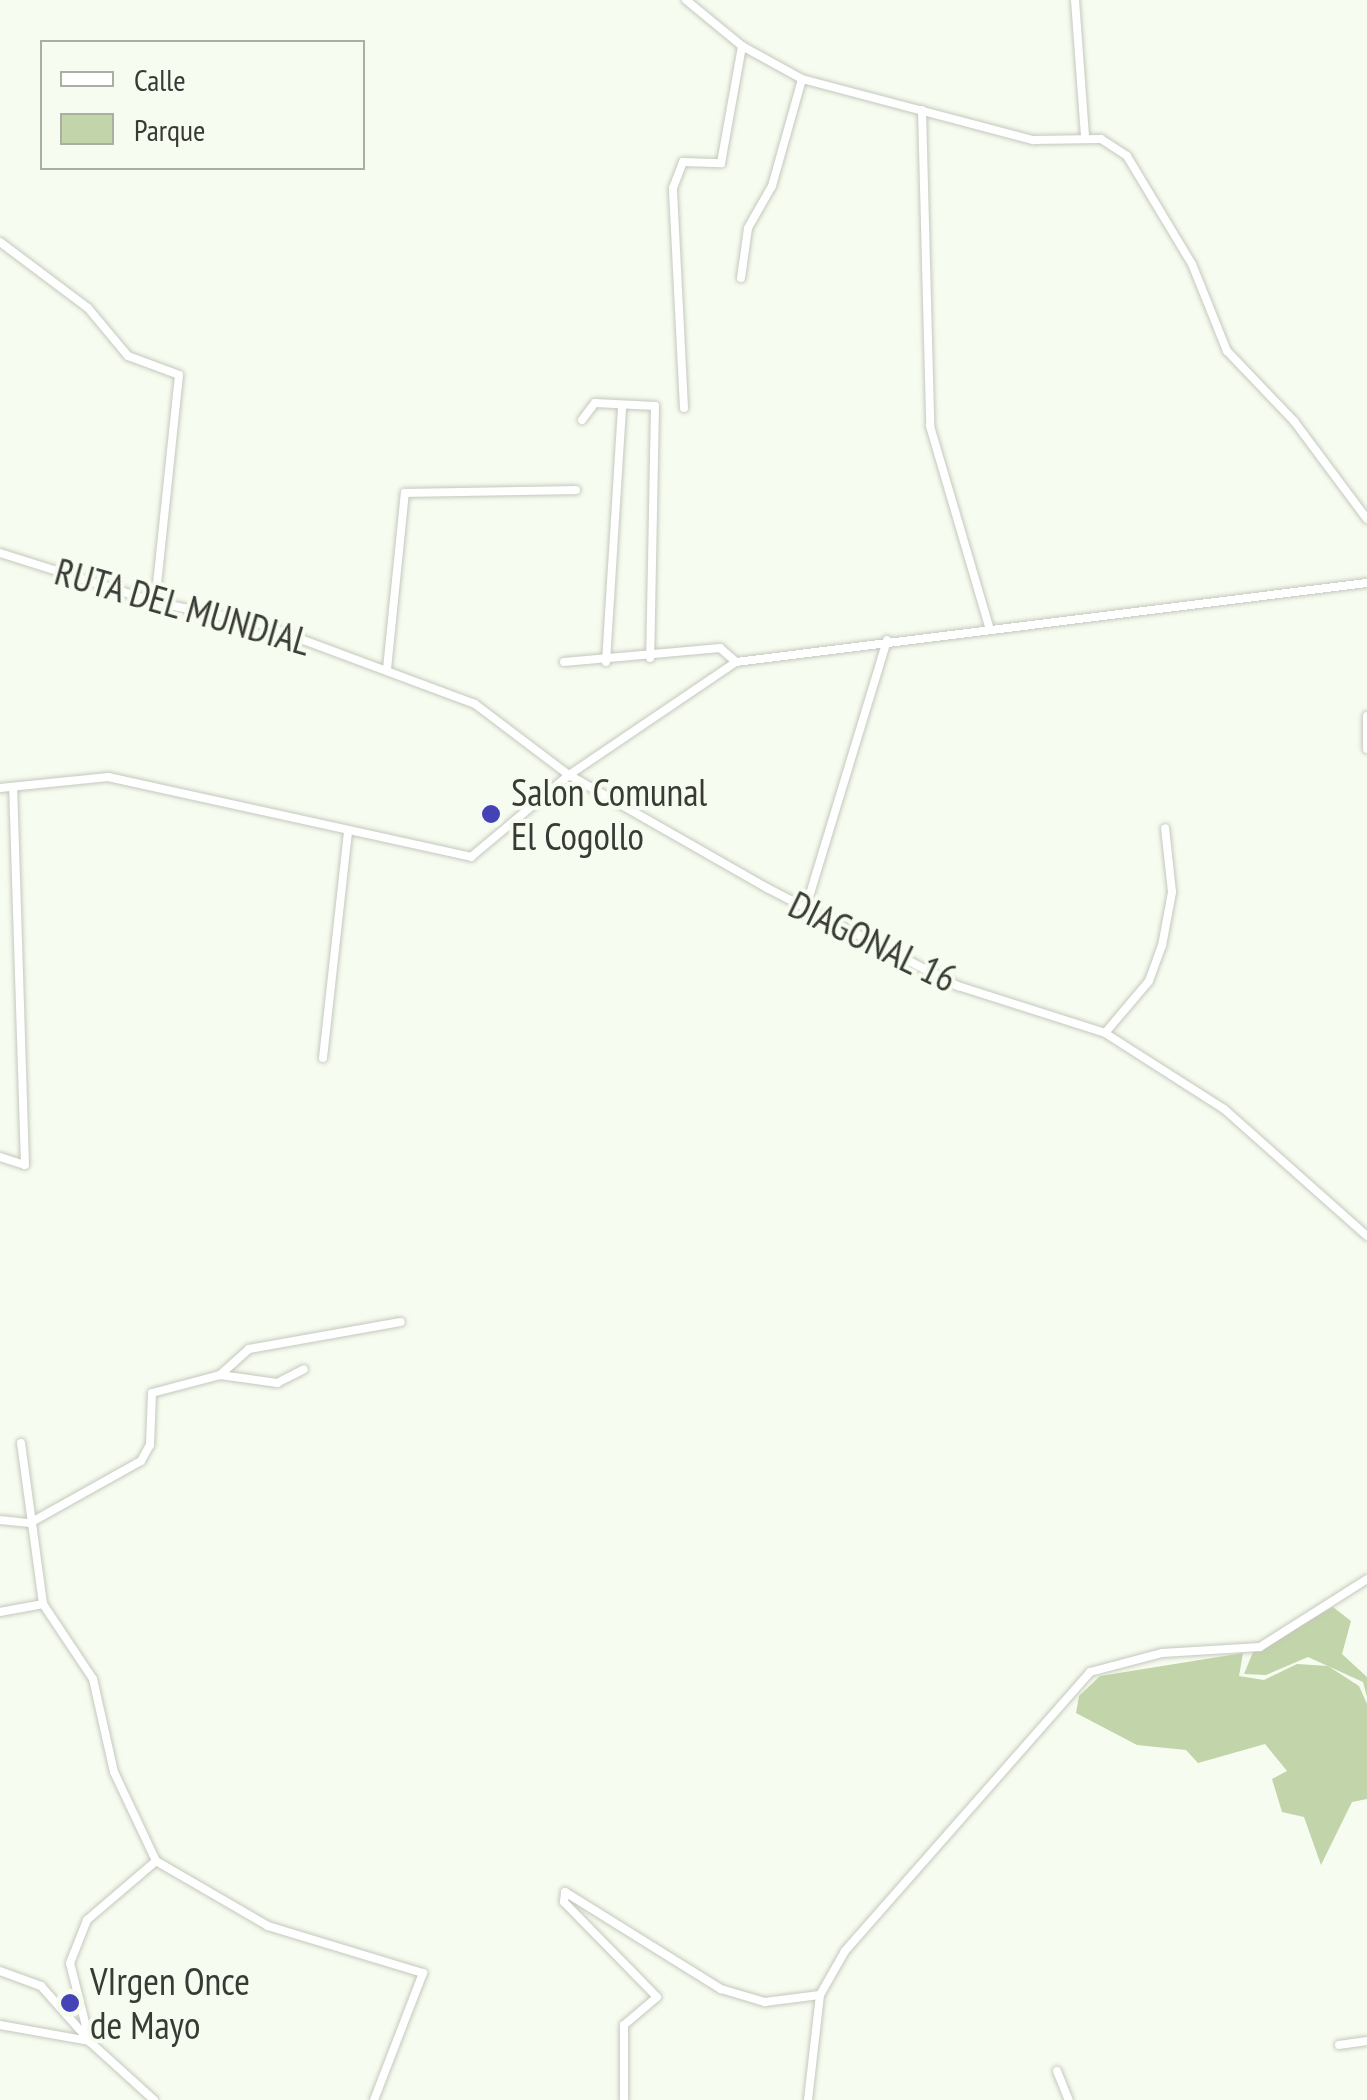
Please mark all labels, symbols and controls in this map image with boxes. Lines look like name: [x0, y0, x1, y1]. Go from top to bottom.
legend: [40, 40, 365, 170]
text: Calle: [134, 60, 186, 99]
text: Parque: [134, 110, 205, 149]
street label: RUTA DEL MUNDIAL: [49, 547, 317, 665]
place label: Salon Comunal El Cogollo: [511, 769, 707, 858]
marker: Salon Comunal El Cogollo: [480, 803, 502, 825]
street label: DIAGONAL 16: [781, 881, 965, 1001]
place label: VIrgen Once de Mayo: [90, 1958, 250, 2048]
marker: VIrgen Once de Mayo: [59, 1992, 81, 2014]

